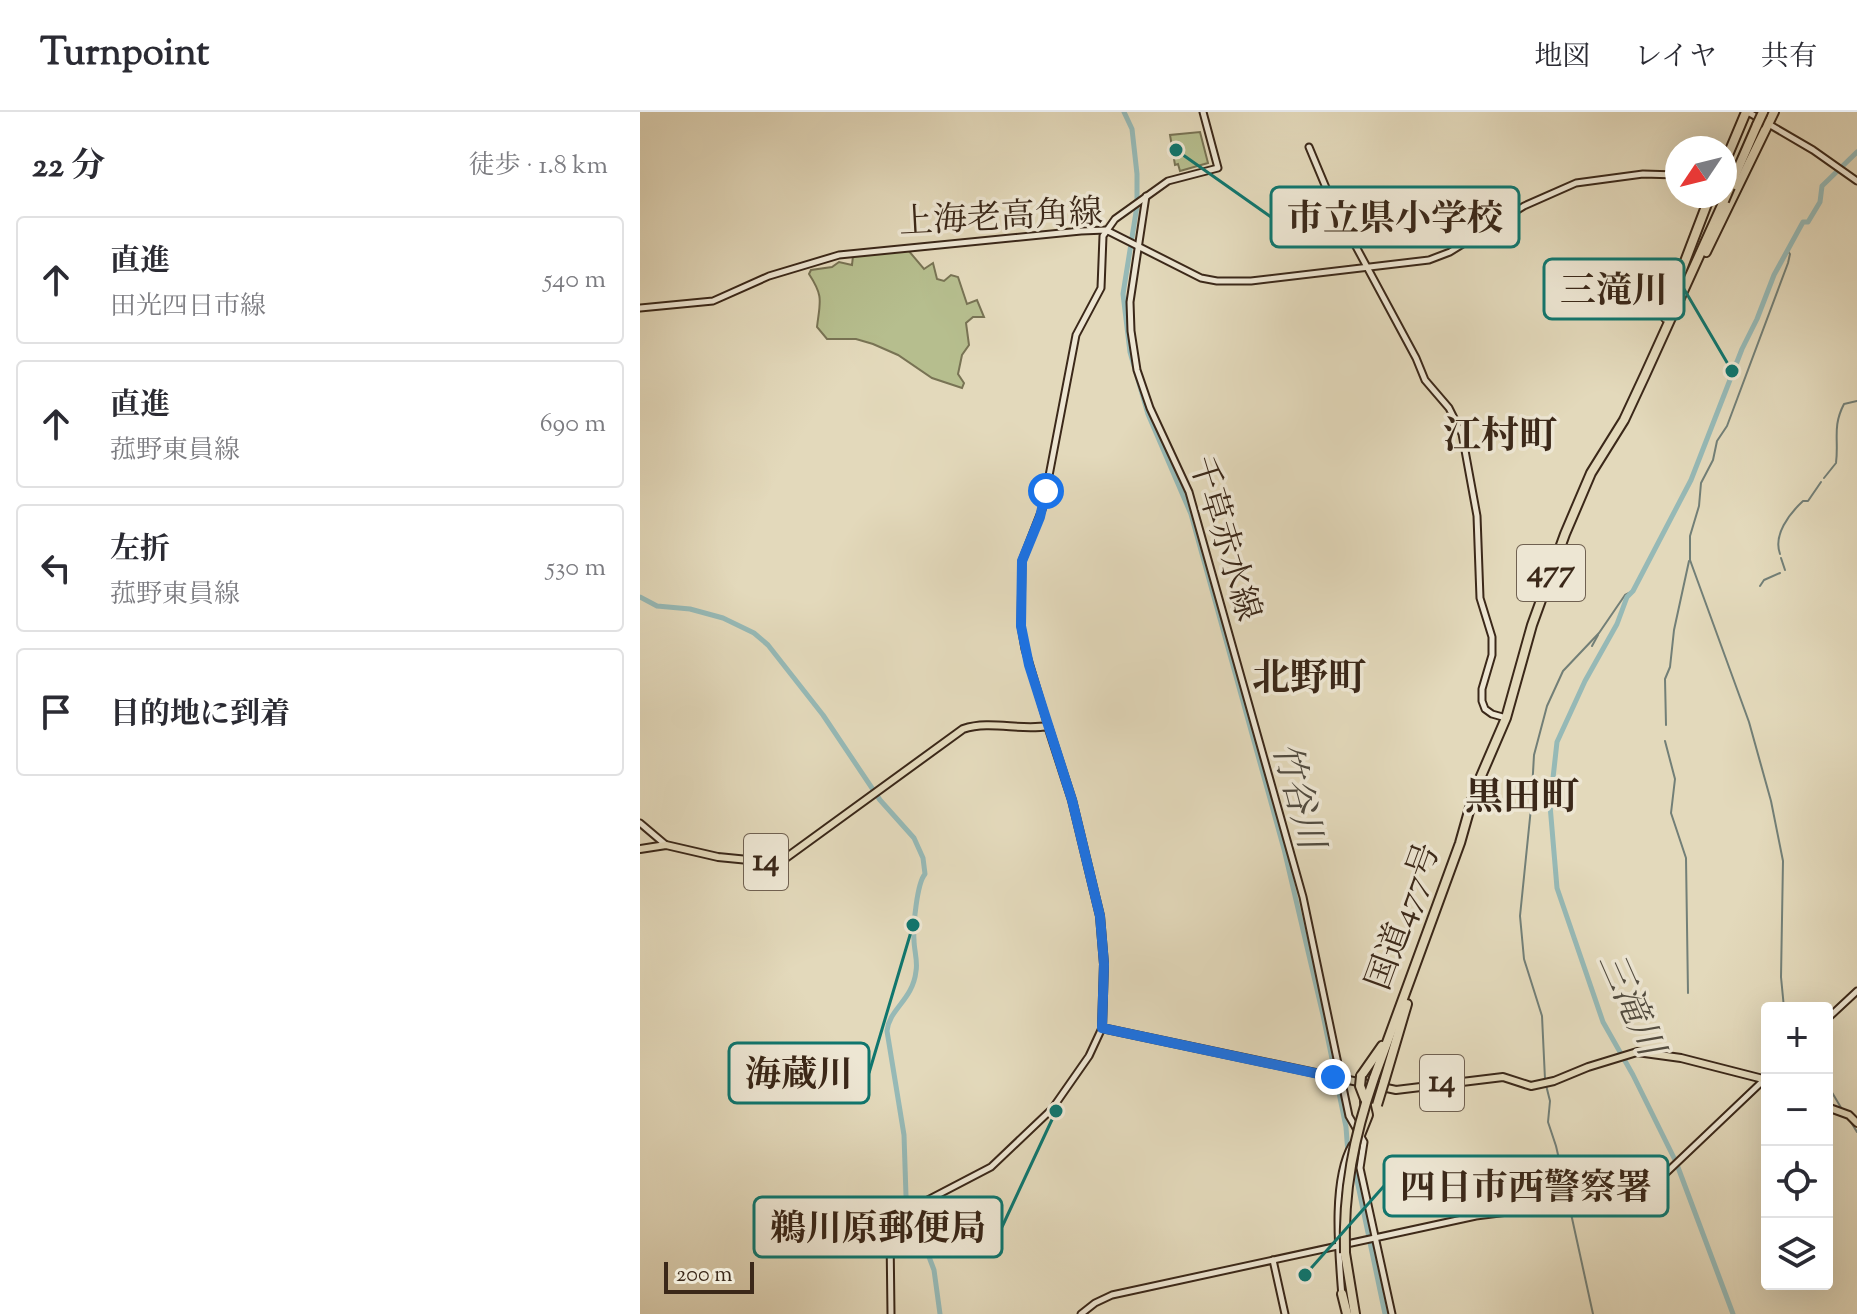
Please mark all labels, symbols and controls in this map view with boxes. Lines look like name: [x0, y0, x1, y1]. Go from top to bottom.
text: Turnpoint: [40, 28, 209, 82]
text: 地図: [1534, 38, 1590, 78]
text: レイヤ: [1634, 38, 1717, 78]
text: 共有: [1761, 38, 1817, 78]
north arrow: [1665, 136, 1737, 208]
text: 22 分: [32, 143, 105, 192]
text: 徒歩 · 1.8 km: [469, 148, 608, 185]
callout: 市立県小学校: [1271, 187, 1519, 247]
street label: 上海老高角線: [898, 189, 1104, 249]
text: 市立県小学校: [1287, 195, 1503, 247]
text: 直進: [110, 241, 170, 284]
icon: ahead: [34, 258, 78, 302]
callout: 三滝川: [1544, 259, 1684, 319]
text: 540 m: [543, 262, 606, 299]
text: 三滝川: [1560, 267, 1668, 319]
text: 田光四日市線: [110, 289, 266, 326]
text: 直進: [110, 385, 170, 428]
icon: ahead: [34, 402, 78, 446]
text: 690 m: [540, 406, 606, 443]
district label: 江村町: [1443, 412, 1557, 466]
text: 菰野東員線: [110, 433, 240, 470]
street label: 千草赤水線: [1175, 451, 1271, 627]
route start: [1028, 473, 1064, 509]
text: 左折: [110, 529, 170, 572]
road number: 477: [1517, 545, 1585, 601]
icon: left: [34, 546, 78, 590]
text: 530 m: [546, 550, 606, 587]
text: 菰野東員線: [110, 577, 240, 614]
district label: 北野町: [1252, 654, 1366, 708]
icon: arrive: [34, 690, 78, 734]
text: 目的地に到着: [110, 694, 290, 737]
water label: 竹谷川: [1257, 737, 1336, 859]
district label: 黒田町: [1465, 773, 1579, 827]
road number: 14: [744, 834, 788, 890]
street label: 国道477号: [1356, 837, 1454, 997]
water label: 三滝川: [1583, 945, 1676, 1069]
map controls: [1761, 1002, 1833, 1290]
button: +: [1761, 1002, 1833, 1074]
callout: 海蔵川: [729, 1043, 869, 1103]
text: 海蔵川: [745, 1051, 853, 1103]
road number: 14: [1420, 1055, 1464, 1111]
route end: [1315, 1059, 1351, 1095]
button: −: [1761, 1074, 1833, 1146]
button: locate: [1761, 1146, 1833, 1218]
callout: 四日市西警察署: [1384, 1156, 1668, 1216]
text: 四日市西警察署: [1400, 1164, 1652, 1216]
callout: 鵜川原郵便局: [754, 1197, 1002, 1257]
text: 鵜川原郵便局: [770, 1205, 986, 1257]
button: layers: [1761, 1218, 1833, 1290]
scale bar: [664, 1258, 754, 1294]
text: 200 m: [676, 1260, 732, 1292]

